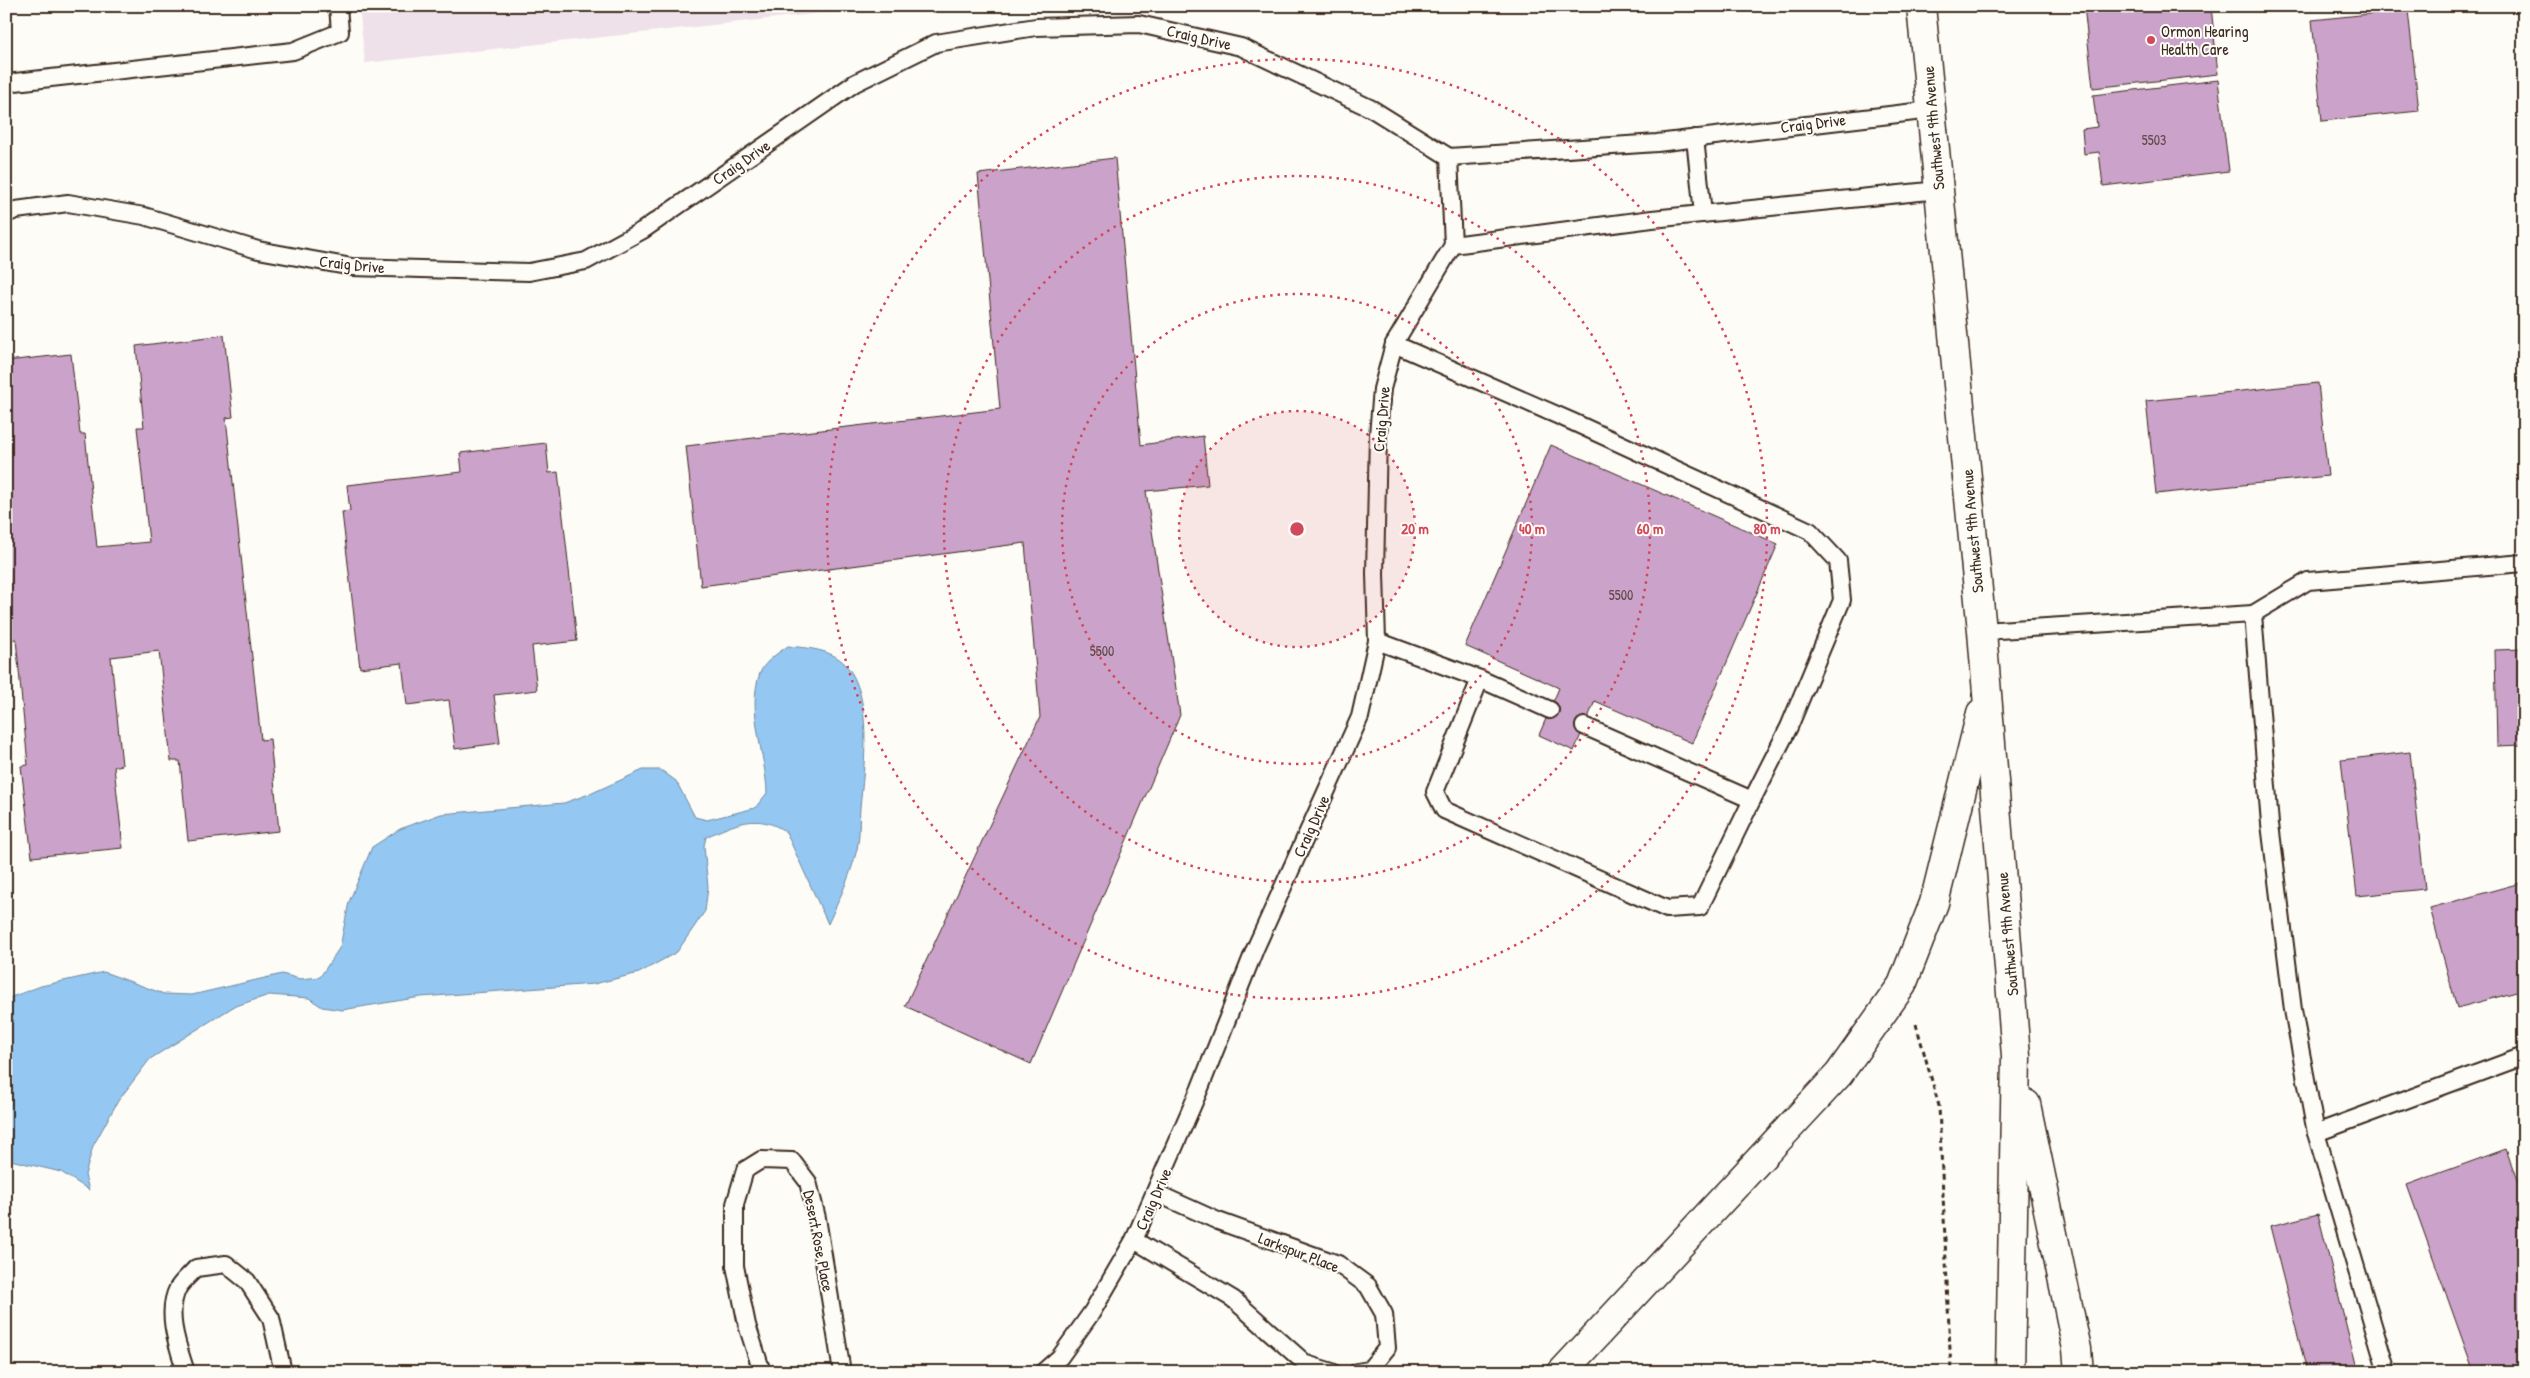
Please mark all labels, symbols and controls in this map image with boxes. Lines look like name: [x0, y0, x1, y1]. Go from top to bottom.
street label: Craig Drive: [1165, 19, 1234, 55]
place label: Ormon Hearing Health Care: [2161, 20, 2249, 60]
marker: Ormon Hearing Health Care: [2145, 34, 2157, 46]
street label: Southwest 9th Avenue: [1917, 65, 1949, 191]
street label: Craig Drive: [1779, 108, 1848, 138]
house number: 5503: [2142, 130, 2166, 149]
street label: Craig Drive: [708, 134, 775, 190]
street label: Craig Drive: [318, 250, 386, 278]
street label: Craig Drive: [1367, 385, 1395, 453]
street label: Southwest 9th Avenue: [1956, 468, 1988, 594]
text: 20 m: [1401, 518, 1429, 539]
text: 40 m: [1519, 518, 1545, 539]
text: 60 m: [1637, 518, 1663, 539]
text: 80 m: [1754, 518, 1780, 539]
centre of rings: [1288, 520, 1306, 538]
house number: 5500: [1609, 585, 1633, 604]
house number: 5500: [1090, 641, 1114, 660]
street label: Craig Drive: [1288, 791, 1335, 860]
street label: Southwest 9th Avenue: [1991, 871, 2023, 997]
street label: Craig Drive: [1130, 1164, 1177, 1233]
street label: Desert Rose Place: [798, 1189, 840, 1294]
street label: Larkspur Place: [1255, 1226, 1343, 1278]

